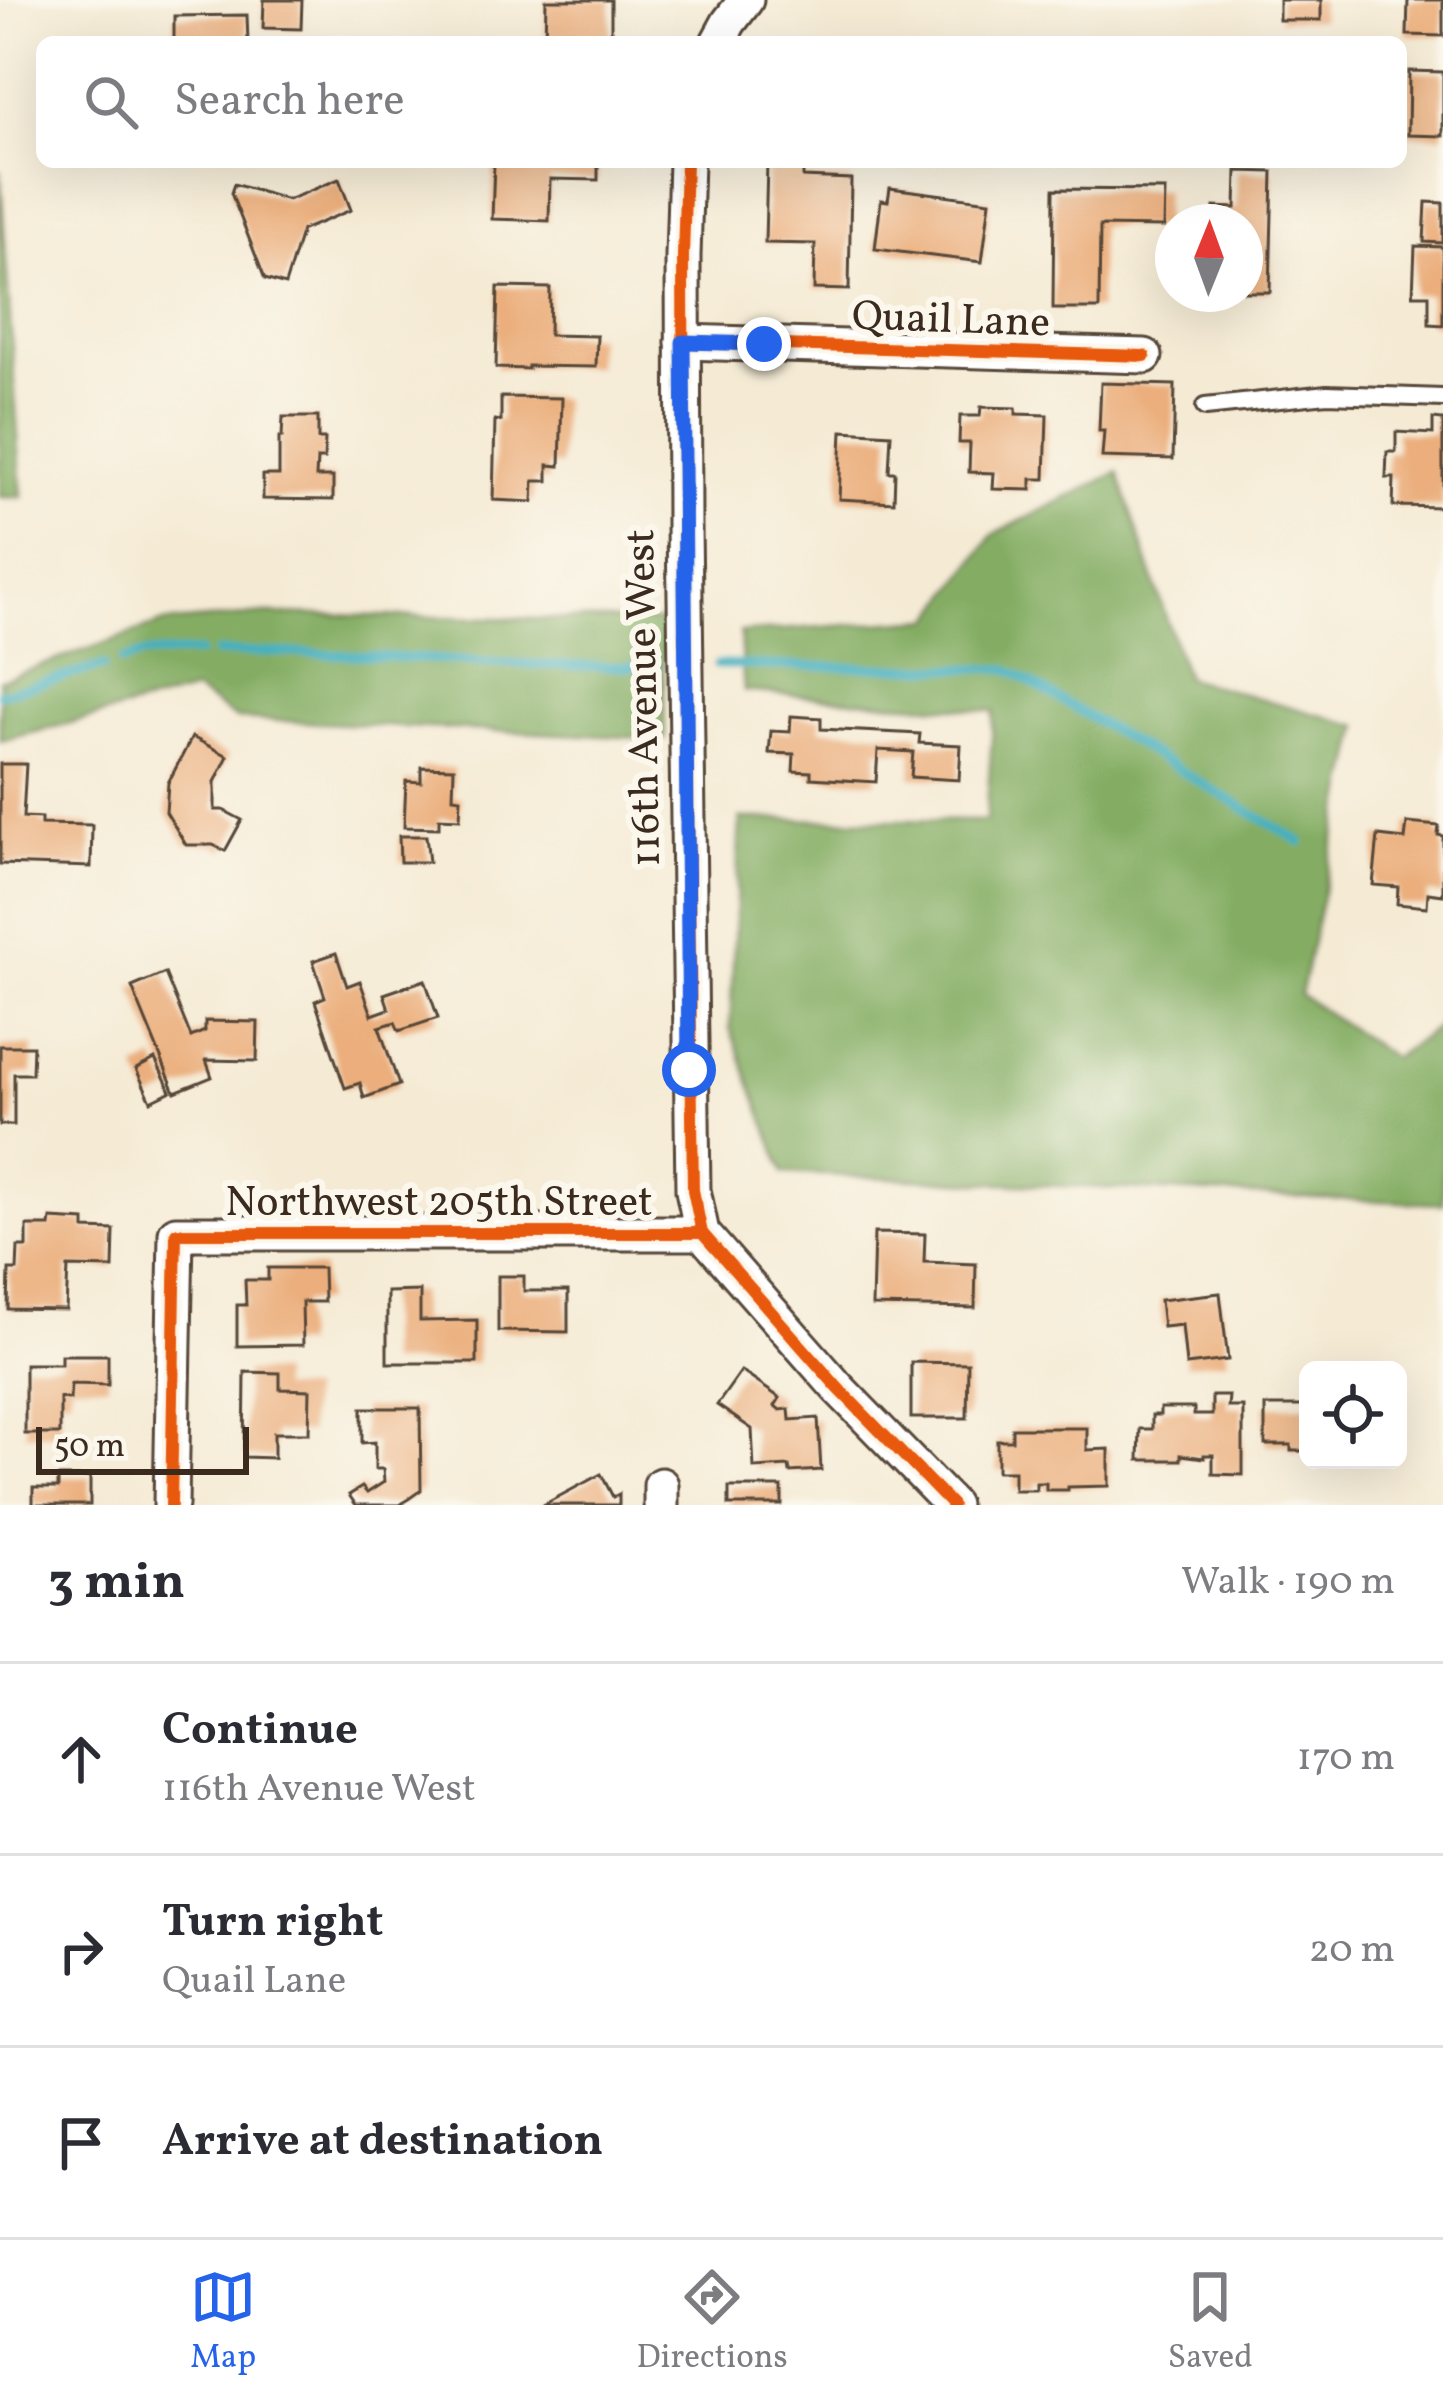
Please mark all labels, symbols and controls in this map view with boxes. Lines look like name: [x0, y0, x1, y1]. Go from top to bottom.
search box: [36, 36, 1407, 168]
icon: search: [78, 69, 144, 135]
text: Search here: [174, 71, 405, 134]
north arrow: [1155, 204, 1263, 312]
street label: Quail Lane: [851, 289, 1051, 354]
route end: [737, 317, 791, 371]
street label: 116th Avenue West: [613, 528, 678, 867]
route start: [662, 1043, 716, 1097]
street label: Northwest 205th Street: [225, 1175, 653, 1234]
map controls: [1299, 1361, 1407, 1469]
button: locate: [1299, 1361, 1407, 1469]
scale bar: [36, 1421, 249, 1474]
text: 50 m: [54, 1425, 125, 1471]
text: 3 min: [48, 1548, 185, 1619]
text: Walk · 190 m: [1181, 1556, 1395, 1610]
text: Continue: [162, 1700, 358, 1763]
icon: ahead: [48, 1726, 114, 1792]
text: 170 m: [1297, 1732, 1395, 1786]
text: 116th Avenue West: [162, 1763, 476, 1817]
text: Turn right: [162, 1892, 383, 1955]
icon: right: [48, 1918, 114, 1984]
text: 20 m: [1309, 1924, 1395, 1978]
text: Quail Lane: [162, 1955, 346, 2009]
icon: arrive: [48, 2110, 114, 2176]
text: Arrive at destination: [162, 2111, 603, 2174]
tab: Map: [190, 2264, 256, 2382]
tab: Directions: [636, 2264, 788, 2382]
tab: Saved: [1168, 2264, 1253, 2382]

